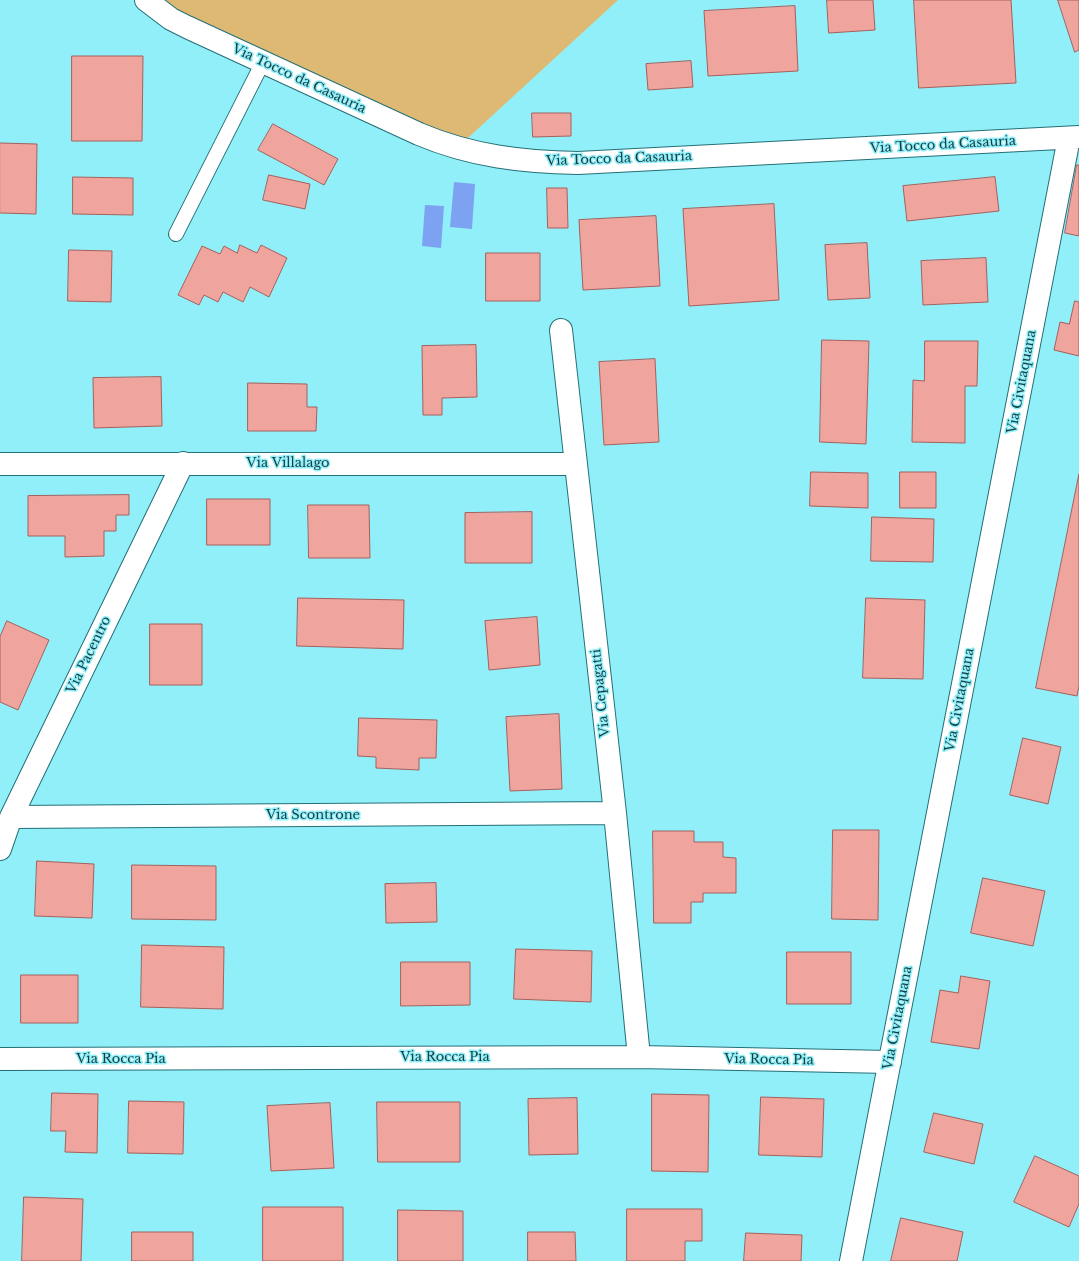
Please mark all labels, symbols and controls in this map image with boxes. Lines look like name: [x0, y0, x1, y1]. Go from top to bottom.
street label: Via Tocco da Casauria: [230, 41, 368, 117]
street label: Via Tocco da Casauria: [870, 133, 1016, 157]
street label: Via Tocco da Casauria: [546, 149, 692, 169]
street label: Via Civitaquana: [1004, 329, 1040, 435]
street label: Via Villalago: [246, 455, 330, 471]
street label: Via Pacentro: [64, 614, 114, 696]
street label: Via Civitaquana: [942, 647, 978, 753]
street label: Via Cepagatti: [589, 648, 613, 738]
street label: Via Scontrone: [266, 807, 360, 823]
street label: Via Civitaquana: [880, 965, 916, 1071]
street label: Via Rocca Pia: [400, 1049, 490, 1065]
street label: Via Rocca Pia: [76, 1051, 166, 1067]
street label: Via Rocca Pia: [724, 1051, 814, 1069]

